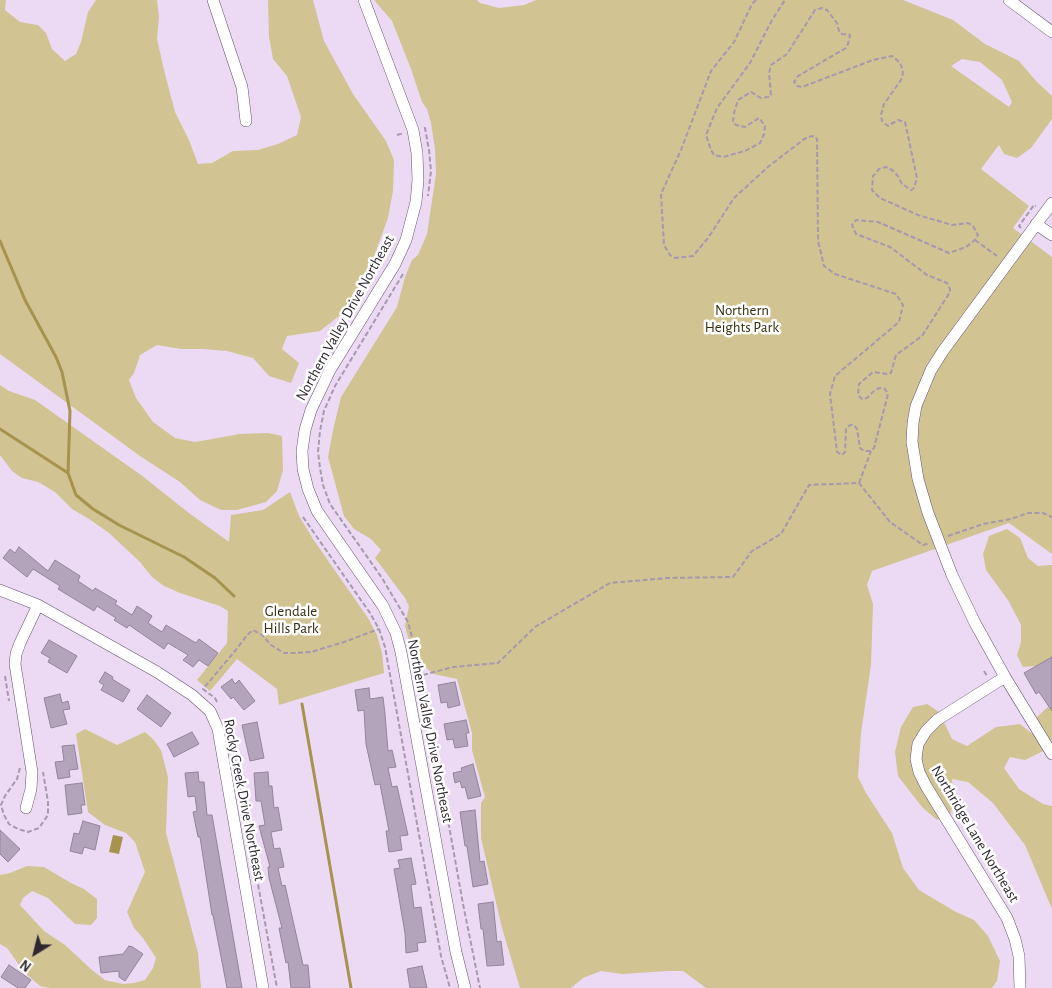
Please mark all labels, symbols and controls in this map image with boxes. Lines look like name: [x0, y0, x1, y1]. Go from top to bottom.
street label: Northern Valley Drive Northeast: [292, 232, 398, 404]
park label: Northern Heights Park: [705, 301, 779, 336]
park label: Glendale Hills Park: [263, 602, 319, 637]
street label: Northern Valley Drive Northeast: [403, 638, 457, 824]
street label: Rocky Creek Drive Northeast: [219, 718, 269, 882]
street label: Northridge Lane Northeast: [927, 762, 1023, 906]
north arrow: [10, 928, 60, 978]
text: N: [18, 957, 34, 974]

